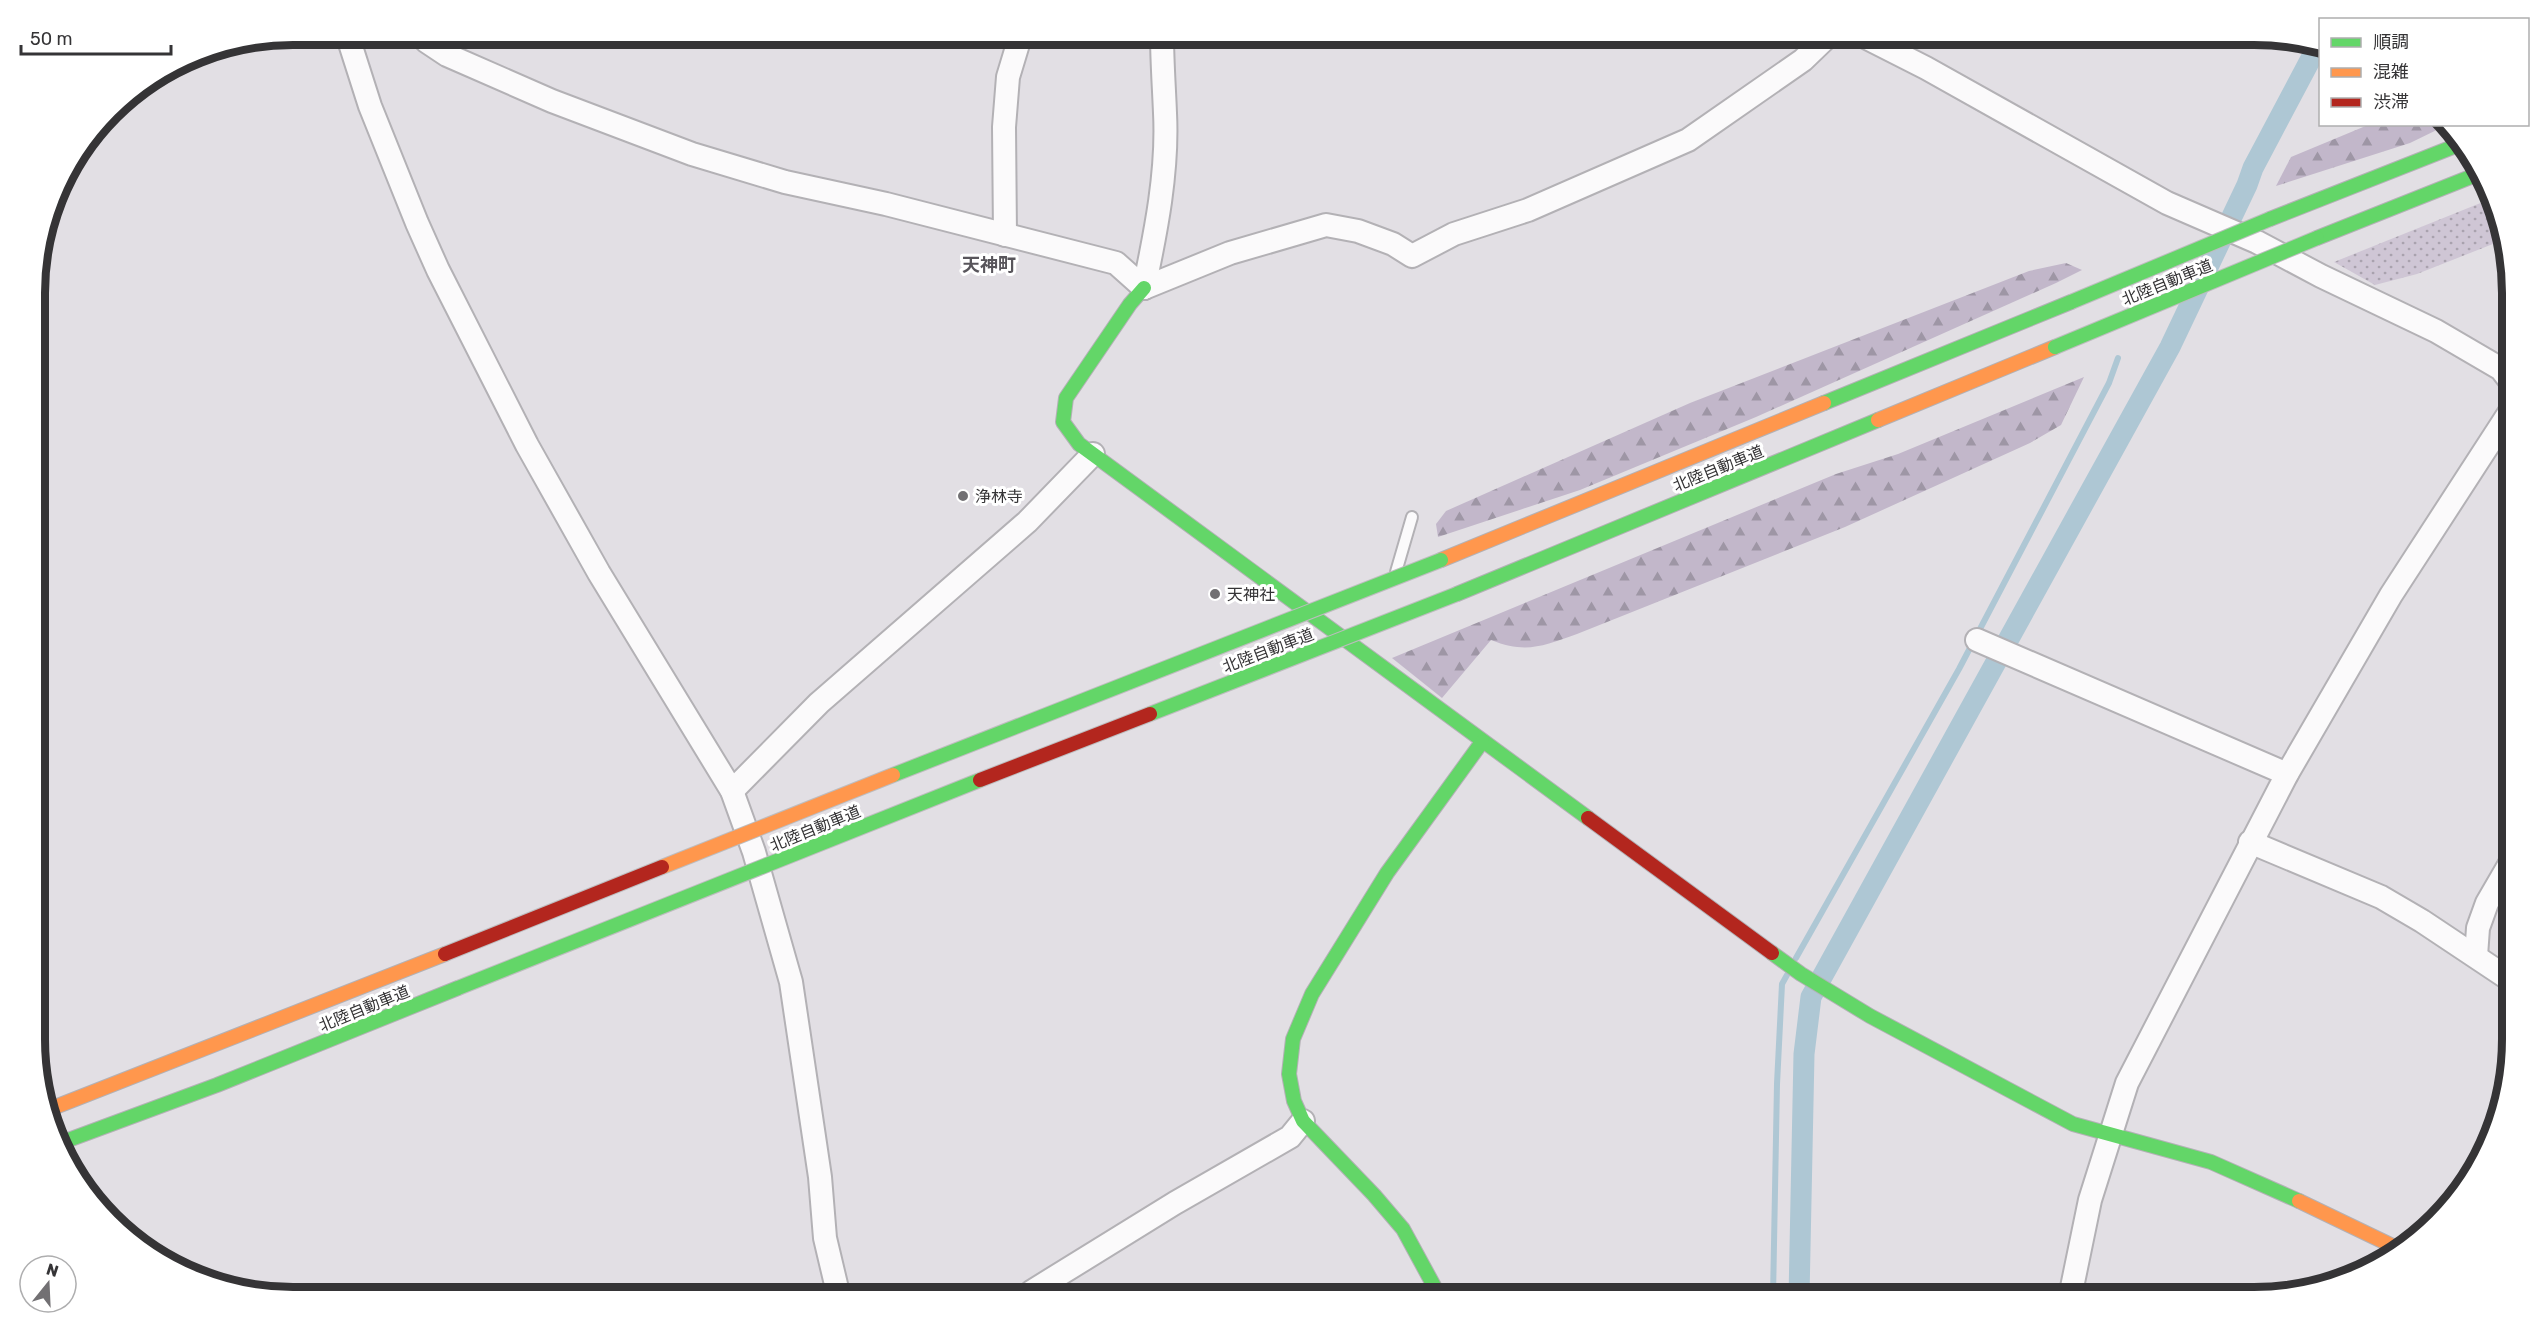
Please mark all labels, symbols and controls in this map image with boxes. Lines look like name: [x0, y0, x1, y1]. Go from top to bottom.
scale bar: [21, 18, 171, 56]
legend: [2319, 18, 2529, 126]
text: 50 m: [30, 28, 73, 50]
text: 順調: [2373, 31, 2409, 53]
text: 混雑: [2373, 61, 2409, 83]
text: 渋滞: [2373, 91, 2409, 113]
district label: 天神町: [962, 254, 1016, 276]
street label: 北陸自動車道: [2119, 256, 2215, 309]
street label: 北陸自動車道: [1670, 442, 1766, 495]
place label: 浄林寺: [975, 487, 1023, 506]
marker: 浄林寺: [956, 489, 970, 503]
place label: 天神社: [1227, 585, 1275, 604]
marker: 天神社: [1208, 587, 1222, 601]
street label: 北陸自動車道: [1220, 624, 1316, 677]
street label: 北陸自動車道: [767, 802, 863, 855]
street label: 北陸自動車道: [316, 982, 412, 1035]
north arrow: [18, 1254, 78, 1314]
text: N: [44, 1259, 61, 1281]

